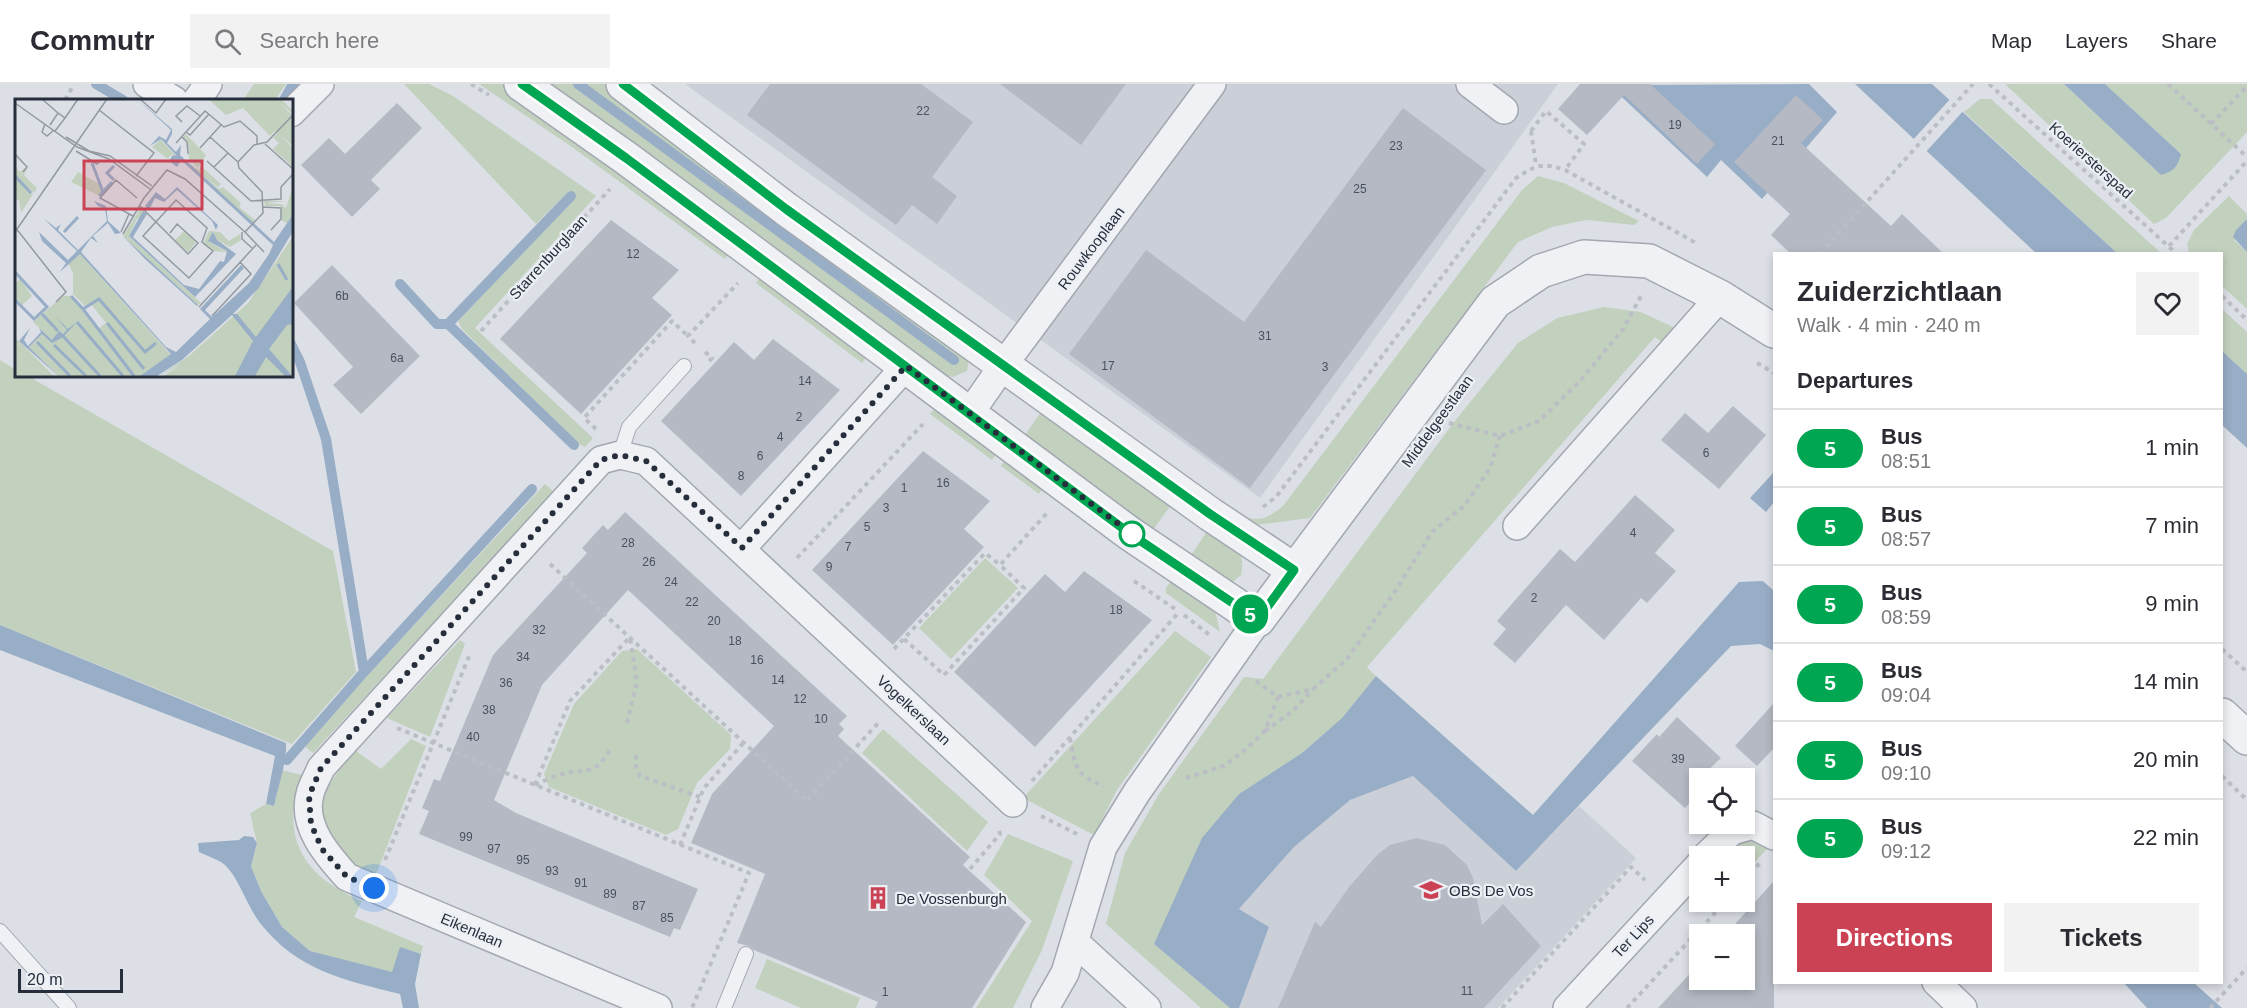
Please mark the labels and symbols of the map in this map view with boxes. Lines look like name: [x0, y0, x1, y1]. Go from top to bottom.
inset map: [15, 99, 292, 376]
house number: 22: [916, 104, 930, 118]
house number: 19: [1668, 118, 1682, 132]
street label: Koeriersterspad: [2046, 118, 2136, 202]
house number: 21: [1771, 134, 1785, 148]
house number: 23: [1389, 139, 1403, 153]
house number: 25: [1353, 182, 1367, 196]
street label: Rouwkooplaan: [1054, 203, 1128, 293]
street label: Starrenburglaan: [506, 211, 590, 303]
house number: 12: [626, 247, 640, 261]
house number: 6b: [335, 289, 349, 303]
house number: 31: [1258, 329, 1272, 343]
house number: 6a: [390, 351, 404, 365]
house number: 17: [1101, 359, 1115, 373]
house number: 3: [1322, 360, 1329, 374]
street label: Middelgeestlaan: [1398, 372, 1476, 470]
house number: 14: [798, 374, 812, 388]
house number: 2: [796, 410, 803, 424]
house number: 4: [777, 430, 784, 444]
house number: 6: [1703, 446, 1710, 460]
house number: 6: [757, 449, 764, 463]
house number: 8: [738, 469, 745, 483]
house number: 16: [936, 476, 950, 490]
house number: 1: [901, 481, 908, 495]
house number: 3: [883, 501, 890, 515]
house number: 5: [864, 520, 871, 534]
unlabelled marker: [1119, 521, 1145, 547]
house number: 4: [1630, 526, 1637, 540]
house number: 28: [621, 536, 635, 550]
house number: 7: [845, 540, 852, 554]
house number: 26: [642, 555, 656, 569]
house number: 9: [826, 560, 833, 574]
house number: 24: [664, 575, 678, 589]
house number: 2: [1531, 591, 1538, 605]
line badge: 5: [1230, 594, 1270, 634]
house number: 22: [685, 595, 699, 609]
house number: 18: [1109, 603, 1123, 617]
house number: 20: [707, 614, 721, 628]
house number: 32: [532, 623, 546, 637]
house number: 18: [728, 634, 742, 648]
house number: 34: [516, 650, 530, 664]
house number: 16: [750, 653, 764, 667]
street label: Vogelkerslaan: [874, 672, 954, 748]
house number: 14: [771, 673, 785, 687]
house number: 36: [499, 676, 513, 690]
house number: 12: [793, 692, 807, 706]
house number: 38: [482, 703, 496, 717]
house number: 10: [814, 712, 828, 726]
house number: 40: [466, 730, 480, 744]
house number: 39: [1671, 752, 1685, 766]
house number: 99: [459, 830, 473, 844]
house number: 97: [487, 842, 501, 856]
house number: 95: [516, 853, 530, 867]
house number: 93: [545, 864, 559, 878]
your location: [359, 873, 389, 903]
house number: 91: [574, 876, 588, 890]
school or university icon: OBS De Vos: [1418, 877, 1444, 903]
place label: OBS De Vos: [1449, 882, 1533, 899]
building icon: De Vossenburgh: [865, 885, 891, 911]
house number: 89: [603, 887, 617, 901]
place label: De Vossenburgh: [896, 890, 1007, 907]
house number: 87: [632, 899, 646, 913]
street label: Eikenlaan: [438, 909, 506, 951]
house number: 85: [660, 911, 674, 925]
street label: Ter Lips: [1609, 911, 1657, 961]
scale bar: [18, 966, 123, 994]
house number: 11: [1461, 984, 1474, 998]
house number: 1: [882, 985, 889, 999]

